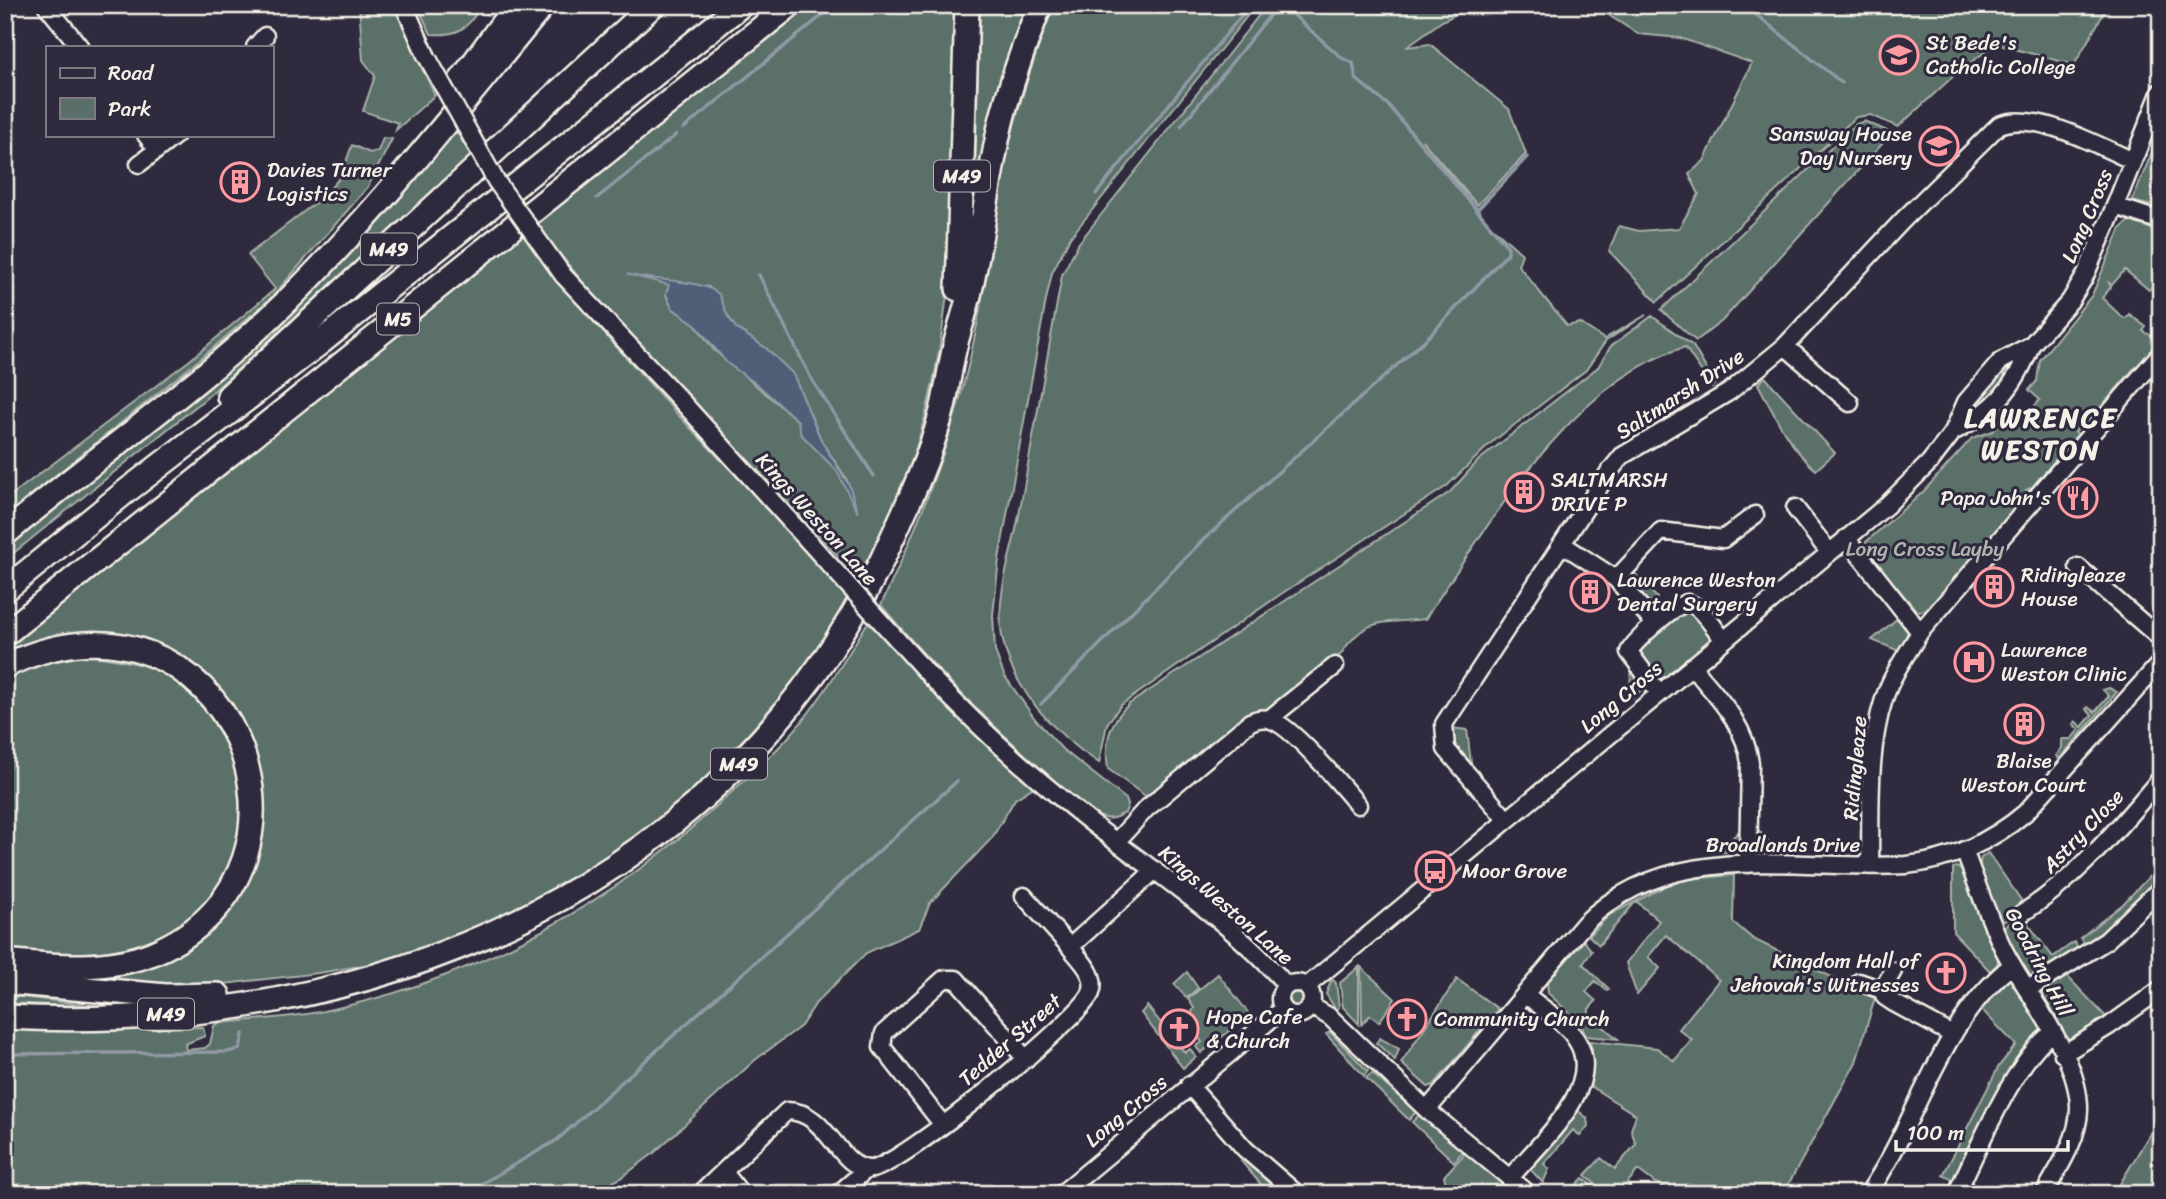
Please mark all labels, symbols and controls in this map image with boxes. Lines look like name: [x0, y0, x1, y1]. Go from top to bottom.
place label: St Bede's Catholic College: [1926, 24, 2075, 86]
school or university icon: St Bede's Catholic College: [1878, 34, 1920, 76]
legend: [46, 46, 273, 136]
text: Road: [108, 54, 155, 92]
text: Park: [108, 90, 151, 128]
place label: Sansway House Day Nursery: [1769, 115, 1912, 177]
school or university icon: Sansway House Day Nursery: [1918, 125, 1960, 167]
place label: Davies Turner Logistics: [267, 151, 393, 213]
road number: M49: [934, 160, 990, 192]
building icon: Davies Turner Logistics: [219, 161, 261, 203]
street label: Long Cross: [2050, 162, 2124, 269]
road number: M49: [361, 233, 417, 264]
road number: M5: [377, 304, 419, 334]
street label: Saltmarsh Drive: [1608, 338, 1753, 450]
district label: LAWRENCE WESTON: [1964, 393, 2118, 474]
street label: Kings Weston Lane: [746, 443, 888, 595]
place label: SALTMARSH DRIVE P: [1551, 461, 1668, 523]
building icon: SALTMARSH DRIVE P: [1503, 471, 1545, 513]
restaurant icon: Papa John's: [2057, 477, 2099, 519]
place label: Papa John's: [1940, 479, 2051, 517]
park label: Long Cross Layby: [1846, 530, 2004, 568]
place label: Ridingleaze House: [2021, 556, 2126, 618]
place label: Lawrence Weston Dental Surgery: [1617, 561, 1776, 623]
building icon: Ridingleaze House: [1973, 566, 2015, 608]
building icon: Lawrence Weston Dental Surgery: [1569, 571, 1611, 613]
place label: Lawrence Weston Clinic: [2001, 631, 2127, 693]
hospital icon: Lawrence Weston Clinic: [1953, 641, 1995, 683]
street label: Long Cross: [1571, 650, 1672, 744]
building icon: Blaise Weston Court: [2003, 703, 2045, 745]
street label: Ridingleaze: [1832, 714, 1879, 822]
place label: Blaise Weston Court: [1961, 742, 2087, 804]
road number: M49: [711, 748, 767, 779]
street label: Astry Close: [2032, 779, 2134, 883]
street label: Broadlands Drive: [1706, 826, 1861, 864]
street label: Kings Weston Lane: [1149, 835, 1303, 975]
bus stop icon: Moor Grove: [1414, 850, 1456, 892]
place label: Moor Grove: [1462, 852, 1567, 890]
street label: Goodring Hill: [1994, 900, 2084, 1025]
place label: Kingdom Hall of Jehovah's Witnesses: [1730, 942, 1922, 1004]
church icon: Kingdom Hall of Jehovah's Witnesses: [1925, 952, 1967, 994]
street label: Tedder Street: [949, 983, 1072, 1096]
road number: M49: [138, 998, 194, 1030]
place label: Hope Cafe & Church: [1206, 998, 1303, 1060]
church icon: Community Church: [1386, 998, 1428, 1040]
place label: Community Church: [1434, 1000, 1609, 1038]
church icon: Hope Cafe & Church: [1158, 1008, 1200, 1050]
street label: Long Cross: [1076, 1064, 1177, 1158]
scale bar: [1896, 1108, 2068, 1152]
text: 100 m: [1907, 1114, 1964, 1152]

